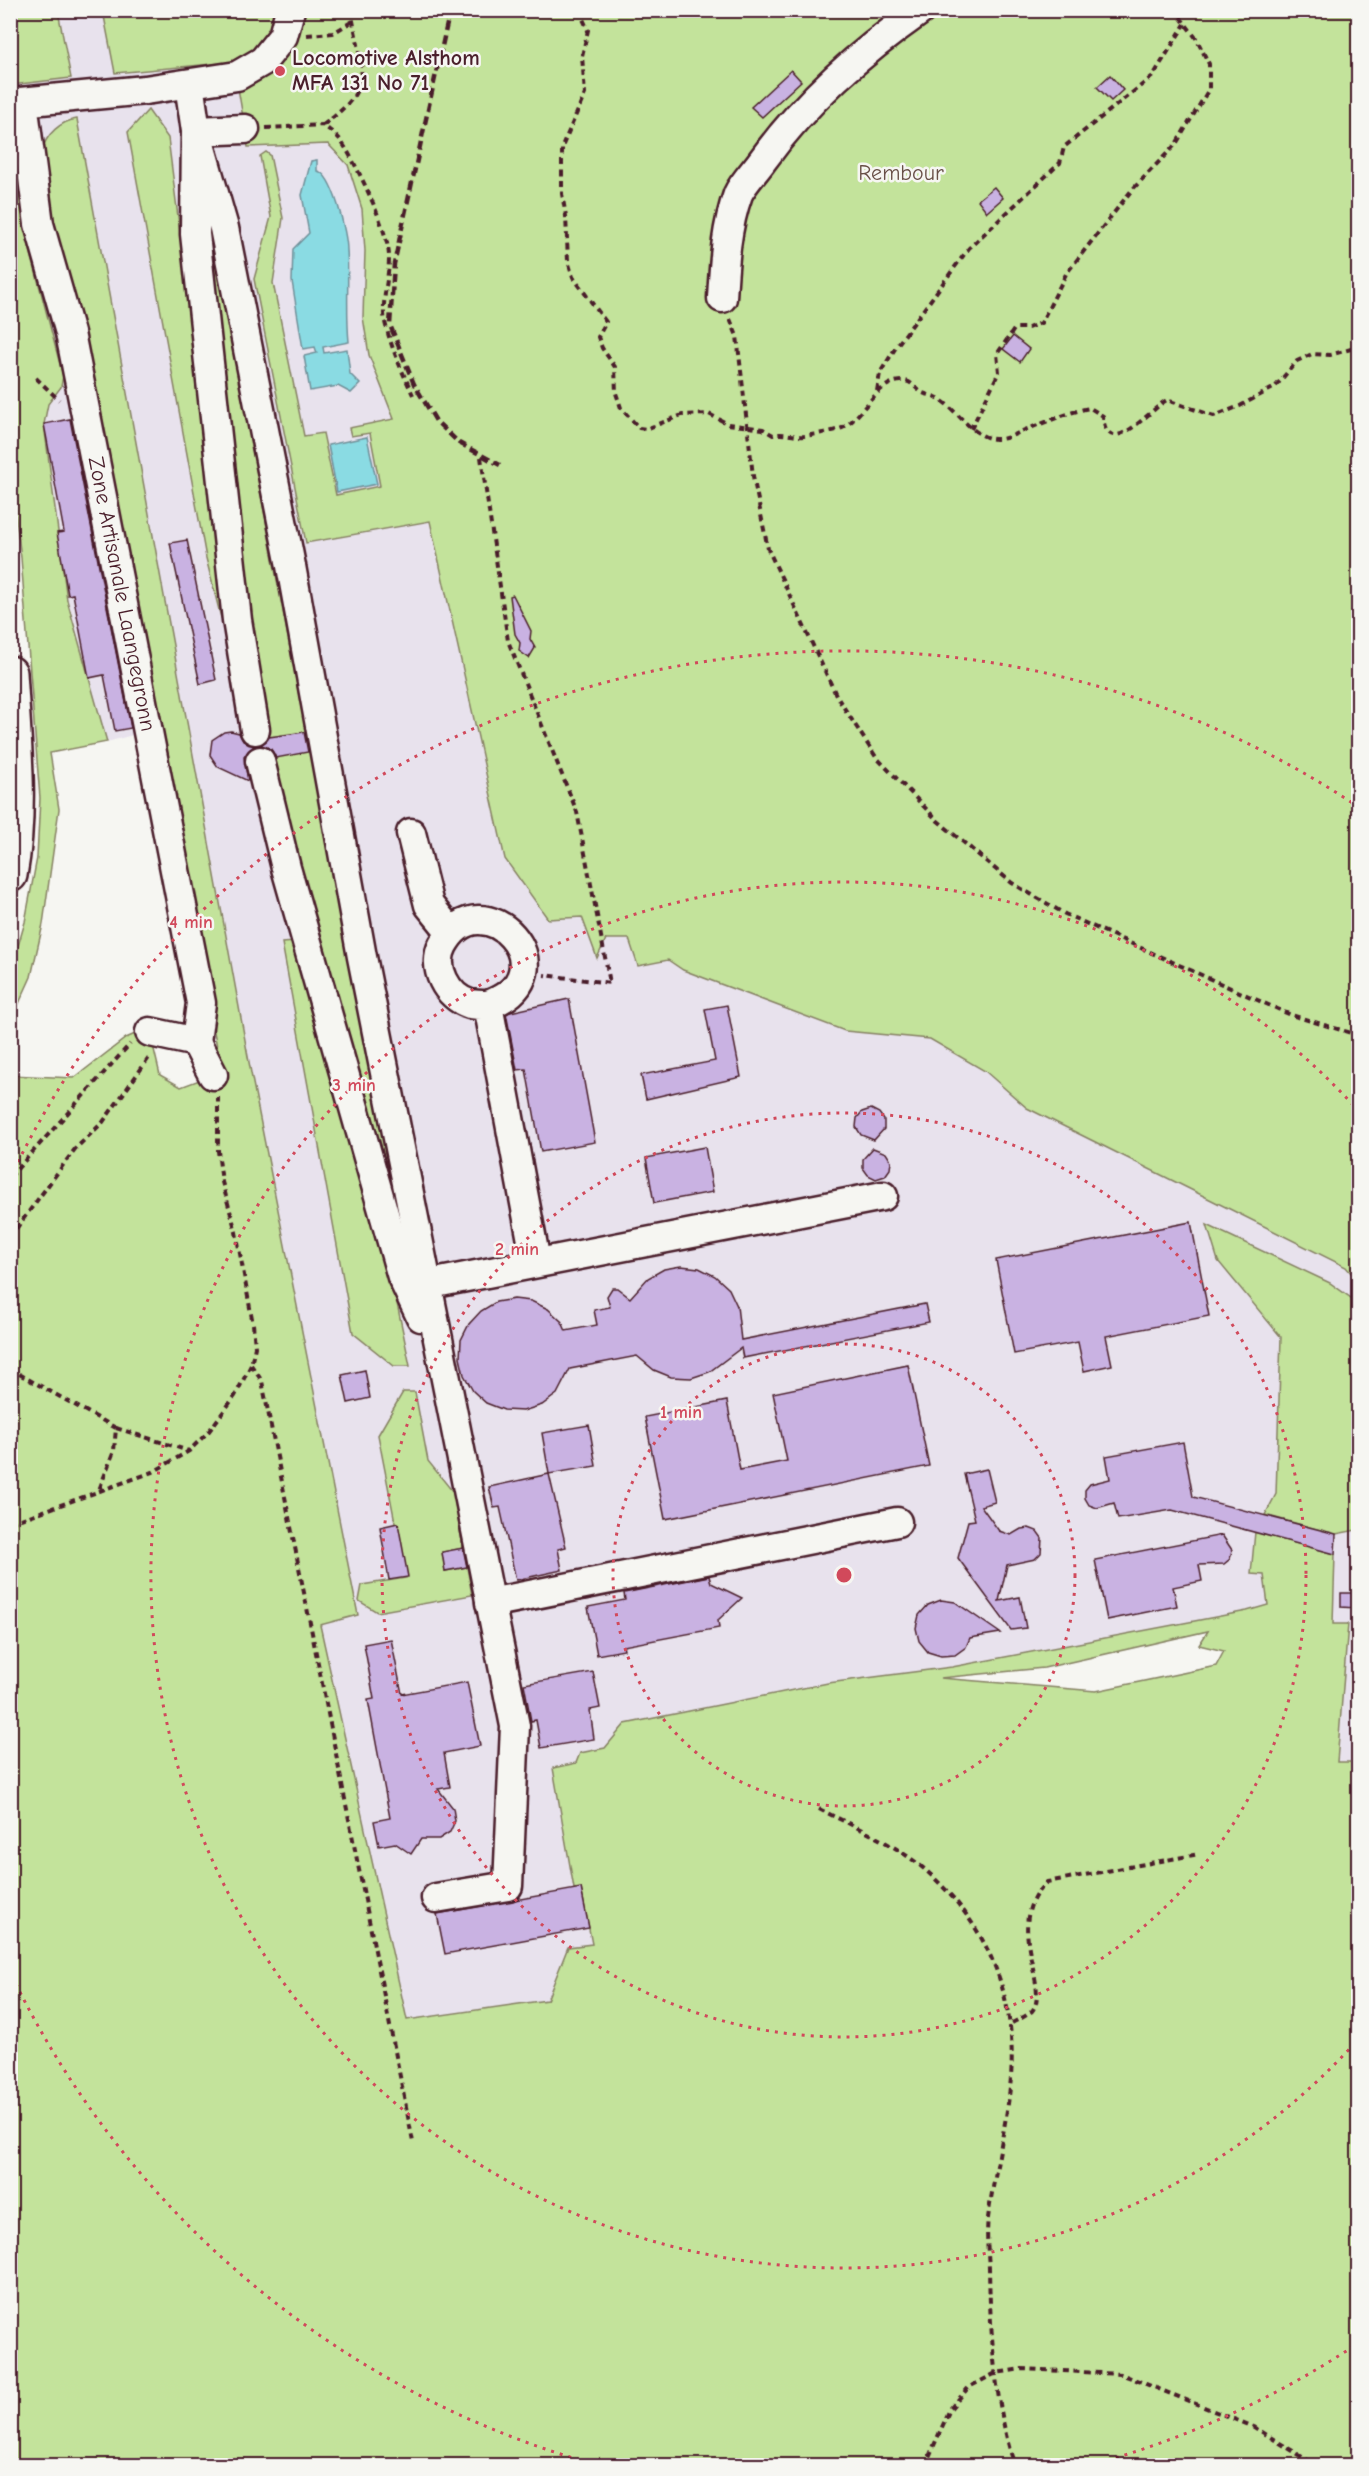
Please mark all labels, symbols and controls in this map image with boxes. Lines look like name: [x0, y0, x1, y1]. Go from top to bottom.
place label: Locomotive Alsthom MFA 131 No 71: [292, 45, 480, 96]
marker: Locomotive Alsthom MFA 131 No 71: [273, 64, 287, 78]
park label: Rembour: [858, 160, 944, 186]
street label: Zone Artisanale Laangegronn: [83, 455, 161, 733]
text: 4 min: [169, 912, 213, 933]
text: 3 min: [332, 1075, 376, 1096]
text: 2 min: [495, 1239, 539, 1260]
text: 1 min: [660, 1402, 702, 1423]
centre of rings: [834, 1565, 854, 1585]

